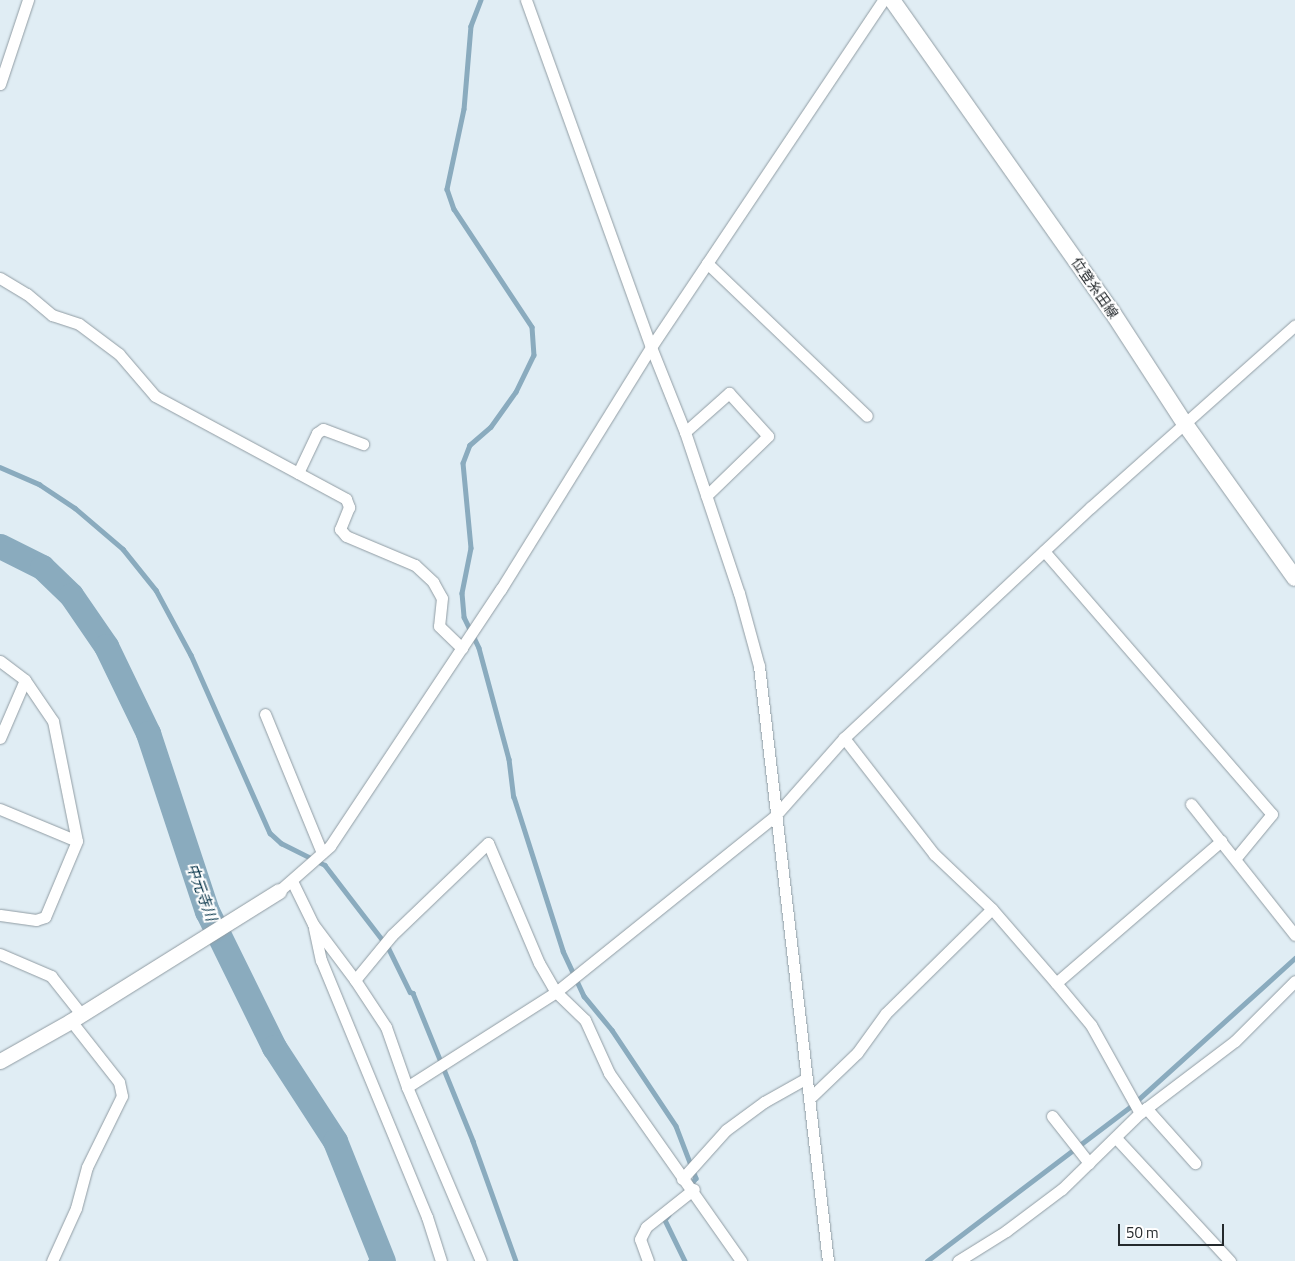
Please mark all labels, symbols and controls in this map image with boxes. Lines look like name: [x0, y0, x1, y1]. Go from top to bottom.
street label: 位登糸田線: [1068, 255, 1122, 321]
water label: 中元寺川: [183, 861, 221, 923]
scale bar: [1120, 1214, 1226, 1246]
text: 50 m: [1126, 1221, 1159, 1244]

